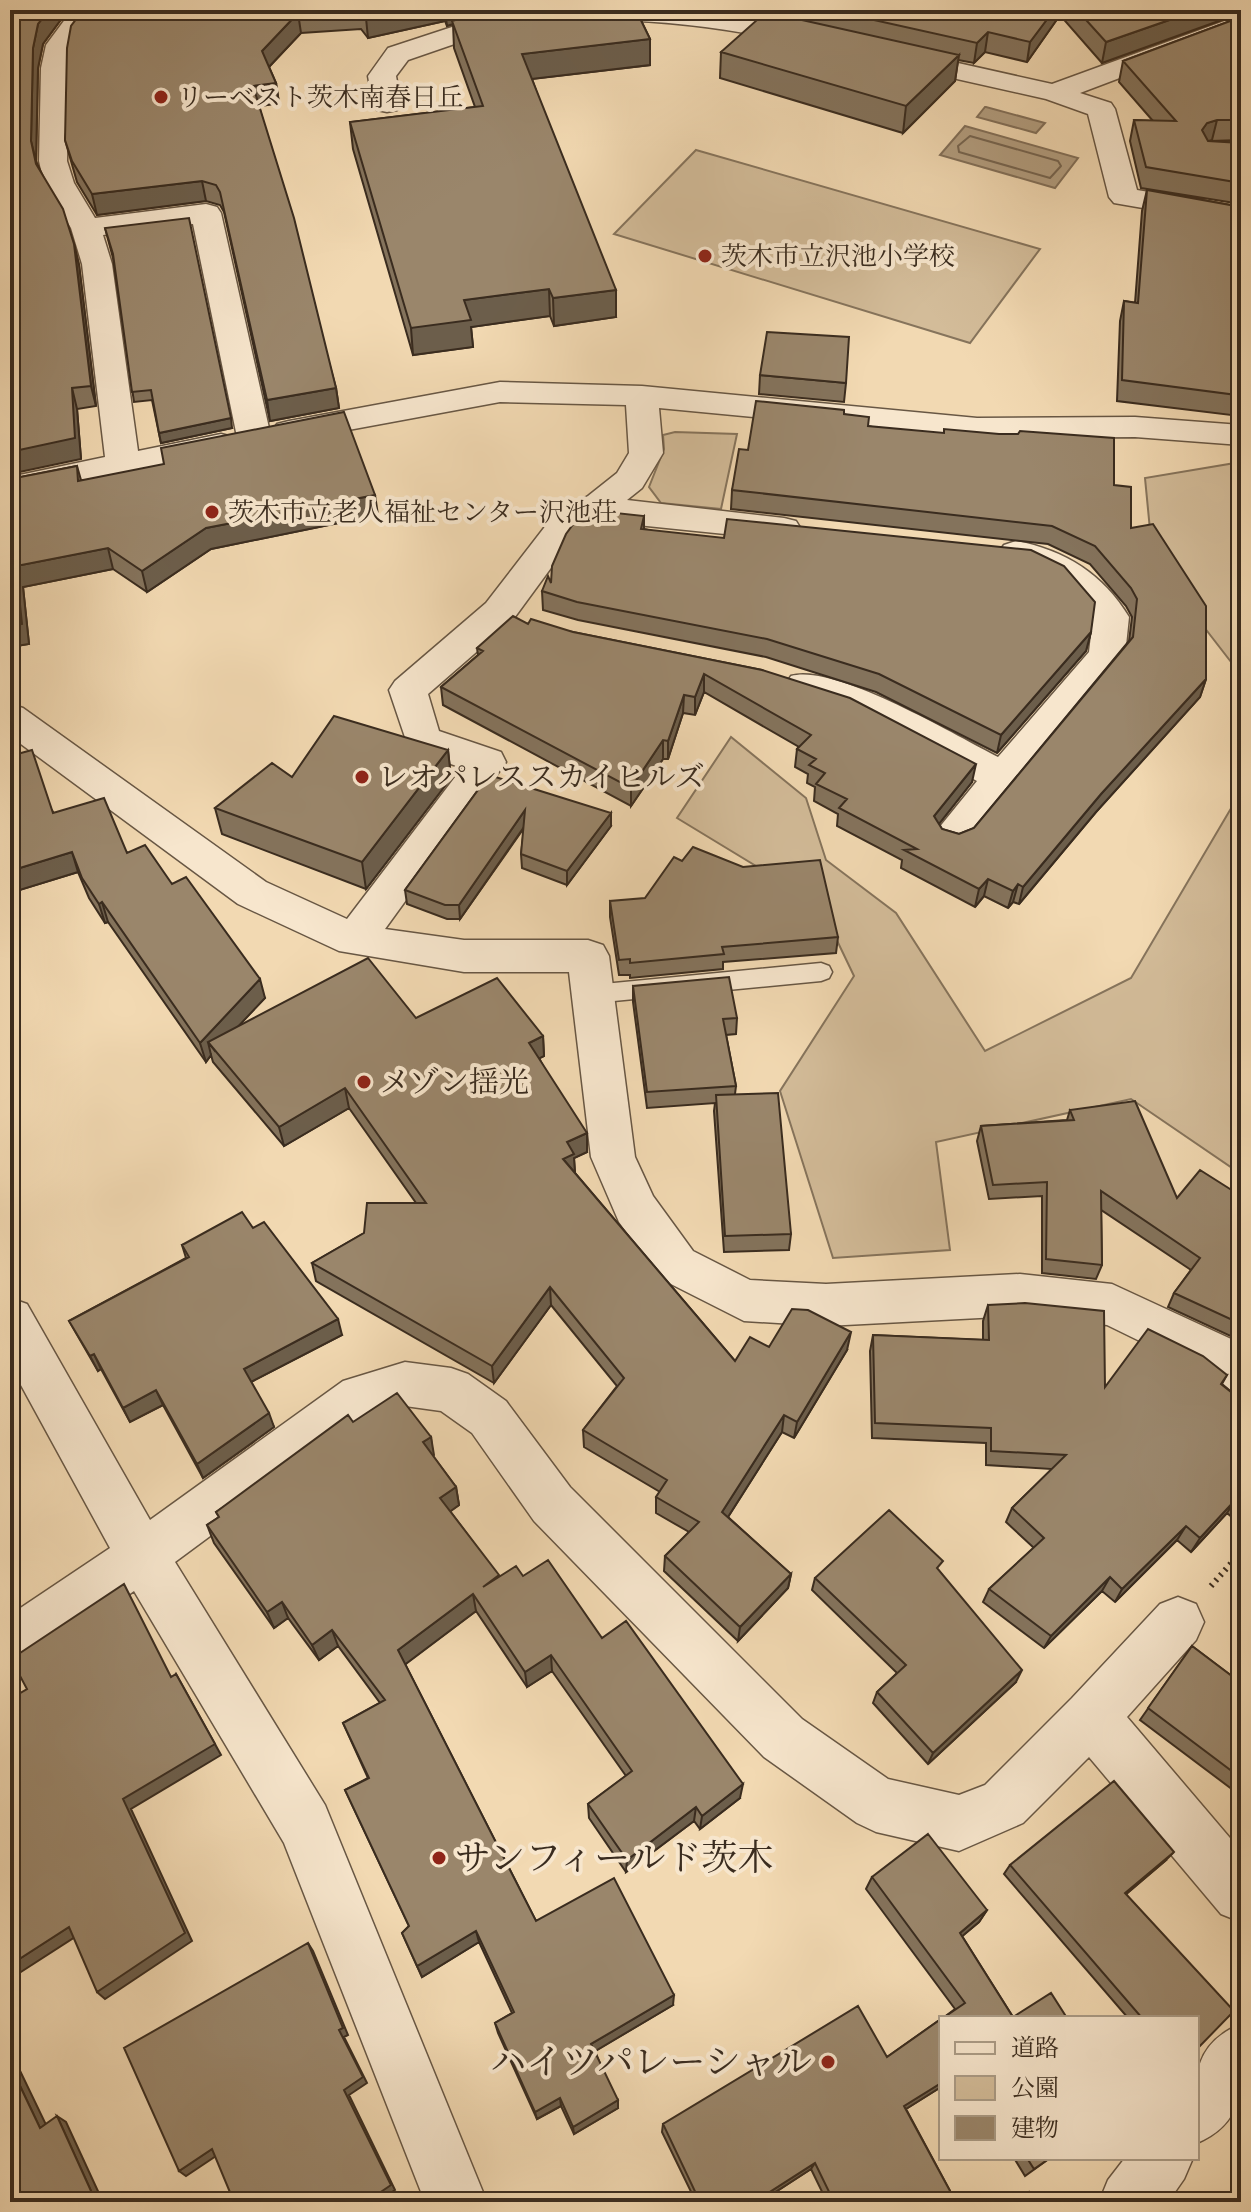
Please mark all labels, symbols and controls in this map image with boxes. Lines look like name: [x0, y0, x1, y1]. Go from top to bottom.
place label: リーベスト茨木南春日丘: [177, 80, 463, 115]
marker: リーベスト茨木南春日丘: [152, 88, 170, 106]
place label: 茨木市立沢池小学校: [721, 239, 955, 274]
marker: 茨木市立沢池小学校: [696, 247, 714, 265]
place label: 茨木市立老人福祉センター沢池荘: [228, 495, 617, 530]
marker: 茨木市立老人福祉センター沢池荘: [203, 503, 221, 521]
place label: レオパレススカイヒルズ: [378, 757, 705, 798]
marker: レオパレススカイヒルズ: [353, 768, 371, 786]
place label: メゾン揺光: [380, 1062, 529, 1103]
marker: メゾン揺光: [355, 1073, 373, 1091]
place label: サンフィールド茨木: [455, 1834, 774, 1883]
marker: サンフィールド茨木: [430, 1849, 448, 1867]
legend: [939, 2016, 1199, 2160]
text: 道路: [1011, 2032, 1059, 2065]
place label: ハイツパレーシャル: [490, 2038, 812, 2087]
marker: ハイツパレーシャル: [819, 2053, 837, 2071]
text: 公園: [1011, 2072, 1059, 2105]
text: 建物: [1011, 2112, 1059, 2145]

